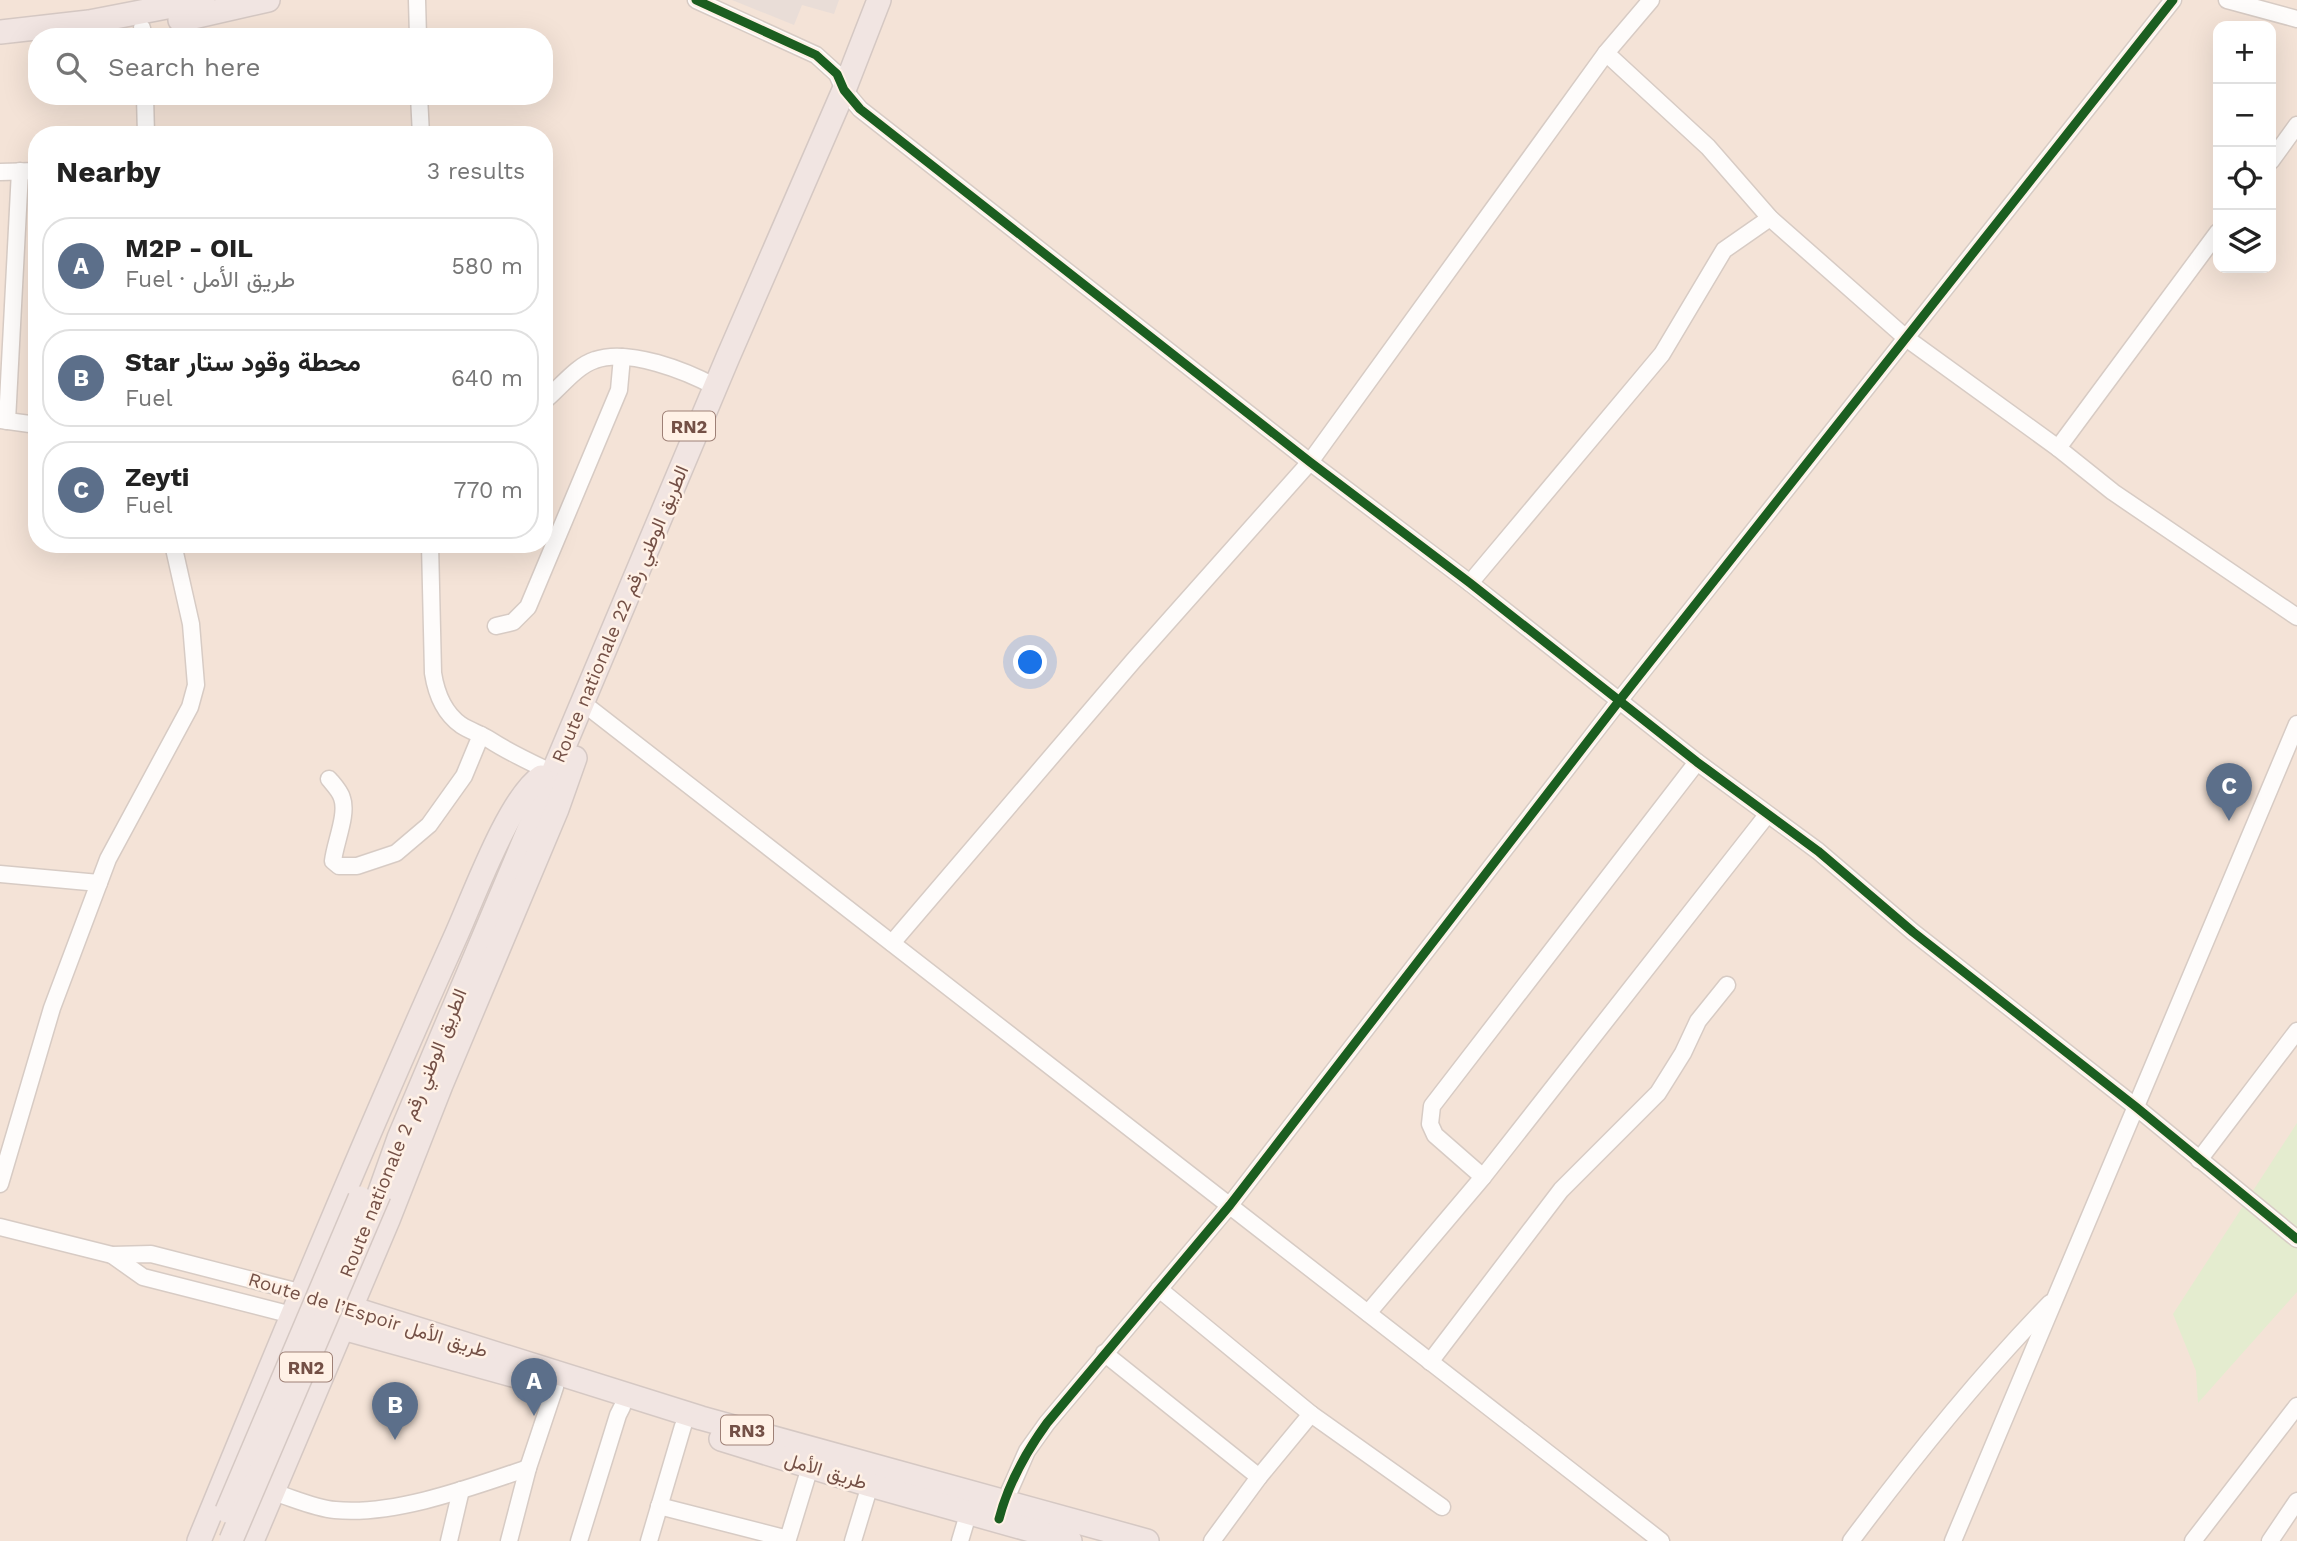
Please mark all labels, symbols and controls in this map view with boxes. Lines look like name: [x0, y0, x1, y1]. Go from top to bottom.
map controls: [2213, 21, 2276, 273]
button: +: [2213, 21, 2276, 84]
search box: [28, 28, 553, 105]
icon: search: [52, 48, 90, 86]
text: Search here: [108, 52, 260, 82]
button: −: [2213, 84, 2276, 147]
button: locate: [2213, 147, 2276, 210]
text: Nearby: [56, 154, 161, 189]
text: 3 results: [427, 158, 525, 185]
button: layers: [2213, 210, 2276, 273]
text: M2P - OIL: [125, 233, 253, 263]
text: A: [73, 253, 89, 280]
text: 580 m: [451, 253, 523, 280]
text: Fuel · طريق الأمل: [125, 266, 295, 293]
text: Star محطة وقود ستار: [125, 347, 361, 377]
text: B: [73, 365, 89, 392]
text: 640 m: [451, 365, 523, 392]
text: Fuel: [125, 385, 173, 412]
road number: RN2: [663, 412, 715, 440]
text: Zeyti: [125, 462, 189, 492]
street label: Route nationale 22 الطريق الوطني رقم: [547, 462, 697, 768]
text: C: [73, 477, 89, 504]
text: 770 m: [454, 477, 523, 504]
text: Fuel: [125, 492, 173, 519]
your location: [1013, 645, 1047, 679]
pin: C: [2206, 763, 2252, 821]
street label: Route nationale الطريق الوطني رقم 2: [334, 985, 475, 1282]
street label: Route de l’Espoir طريق الأمل: [245, 1268, 491, 1362]
road number: RN2: [280, 1352, 332, 1382]
pin: A: [511, 1358, 557, 1416]
pin: B: [372, 1382, 418, 1440]
road number: RN3: [721, 1415, 773, 1444]
street label: طريق الأمل: [782, 1448, 870, 1494]

